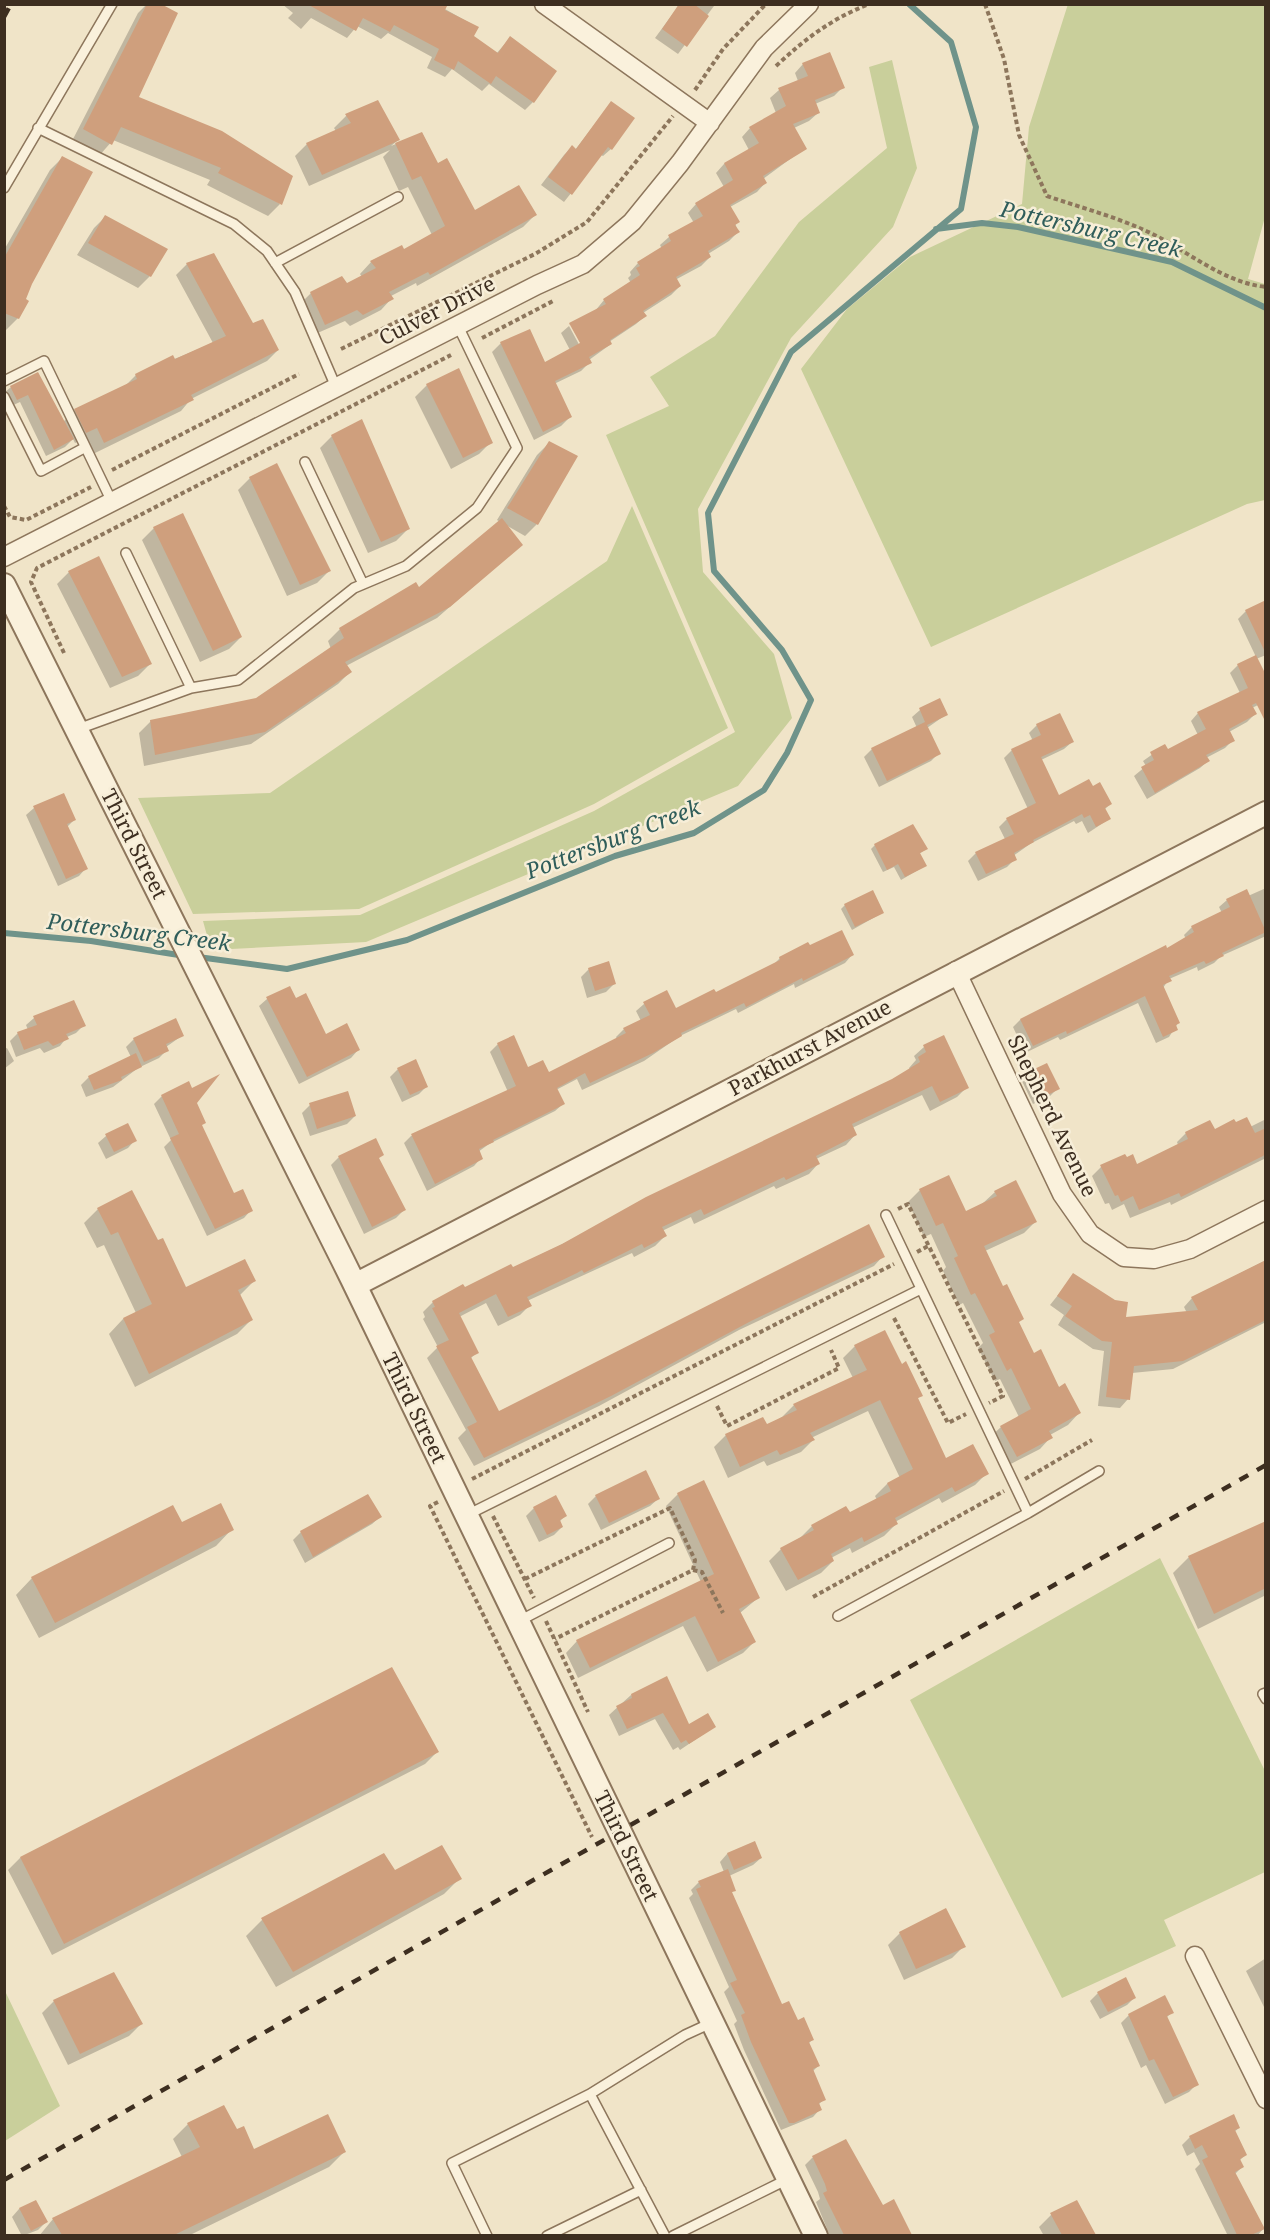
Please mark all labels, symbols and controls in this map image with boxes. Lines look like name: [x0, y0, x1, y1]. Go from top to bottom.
water label: Pottersburg Creek: [997, 192, 1186, 264]
street label: Culver Drive: [374, 269, 499, 351]
street label: Third Street: [95, 784, 175, 903]
water label: Pottersburg Creek: [520, 790, 706, 886]
water label: Pottersburg Creek: [44, 905, 234, 957]
street label: Parkhurst Avenue: [723, 992, 896, 1102]
street label: Shepherd Avenue: [1002, 1030, 1104, 1201]
street label: Third Street: [376, 1348, 454, 1468]
street label: Third Street: [588, 1786, 666, 1906]

